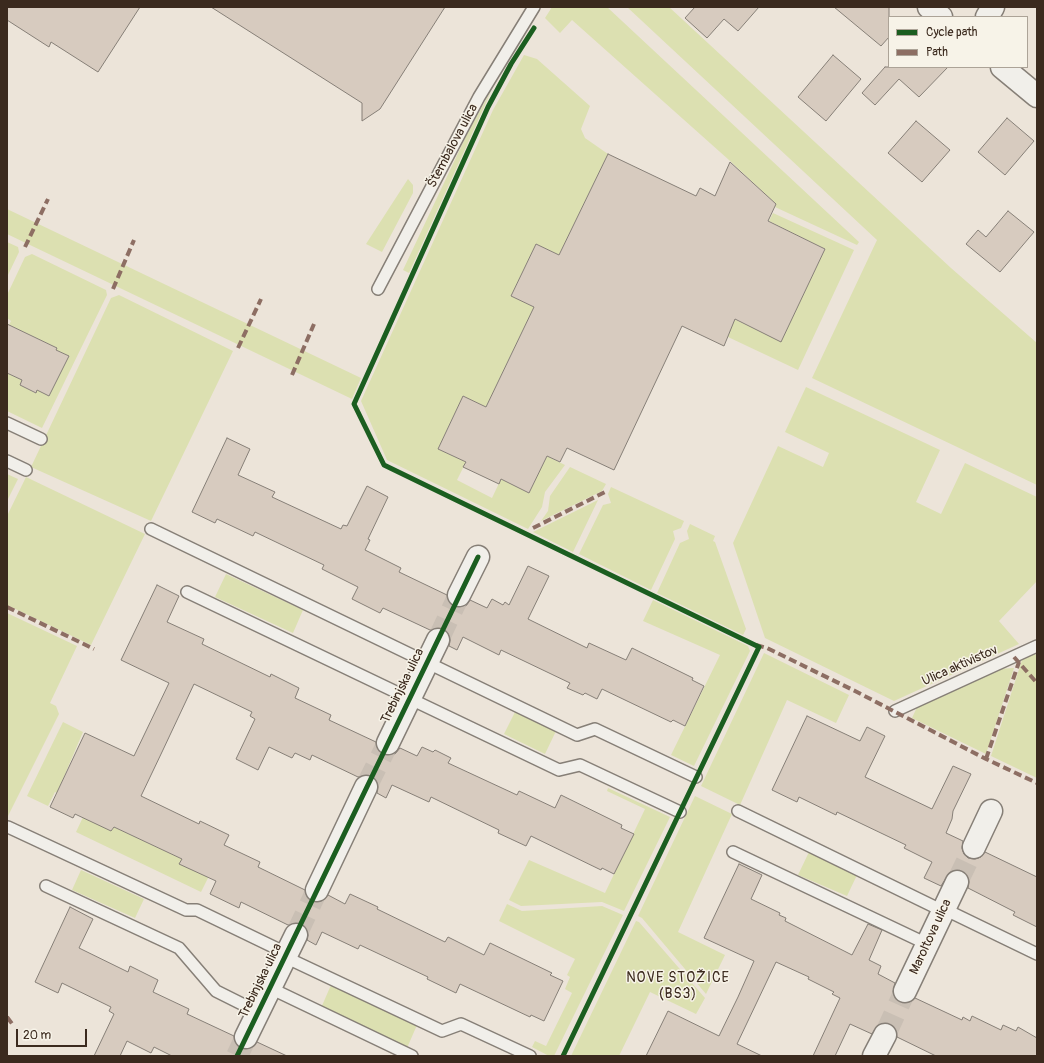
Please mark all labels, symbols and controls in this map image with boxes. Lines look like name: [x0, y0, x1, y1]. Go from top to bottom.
legend: [888, 16, 1028, 68]
text: Cycle path: [926, 25, 977, 40]
text: Path: [926, 45, 948, 60]
street label: Štembalova ulica: [424, 101, 482, 191]
street label: Ulica aktivistov: [920, 642, 1000, 690]
street label: Trebinjska ulica: [378, 646, 428, 726]
street label: Maroltova ulica: [907, 897, 955, 977]
street label: Trebinjska ulica: [236, 941, 286, 1021]
district label: NOVE STOŽICE (BS3): [626, 970, 730, 1002]
scale bar: [18, 1021, 89, 1047]
text: 20 m: [23, 1028, 51, 1043]

